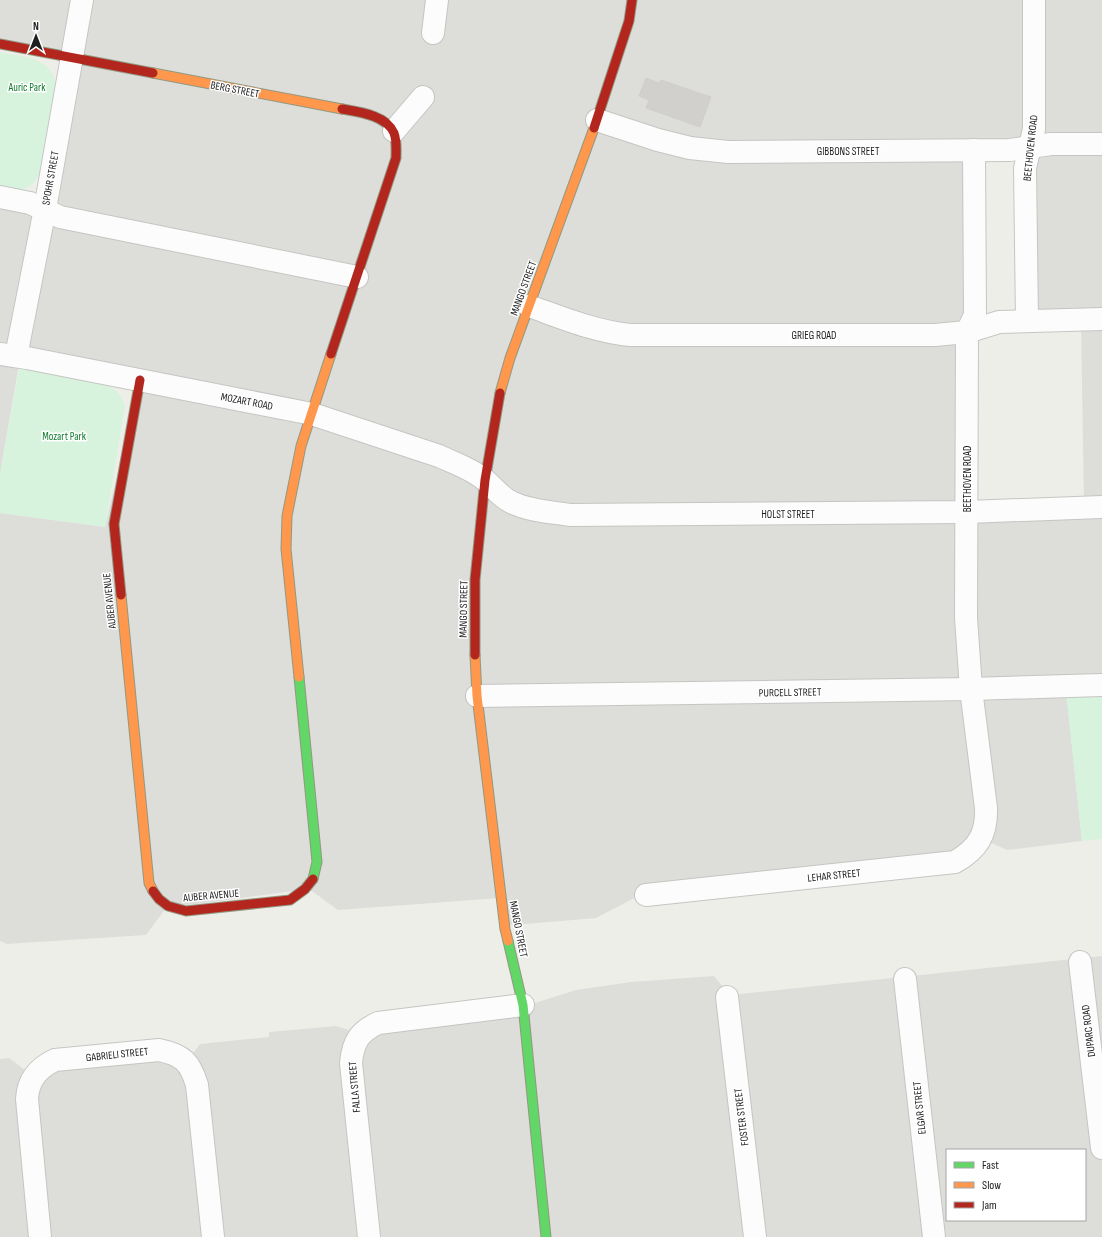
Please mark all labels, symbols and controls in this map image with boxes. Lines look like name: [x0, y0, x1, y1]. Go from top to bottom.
north arrow: [16, 16, 56, 56]
text: N: [33, 20, 39, 33]
street label: BERG STREET: [209, 78, 261, 101]
park label: Auric Park: [8, 81, 46, 94]
street label: BEETHOVEN ROAD: [1021, 114, 1040, 182]
street label: GIBBONS STREET: [817, 145, 880, 158]
street label: SPOHR STREET: [39, 149, 62, 206]
street label: MANGO STREET: [508, 259, 540, 317]
street label: GRIEG ROAD: [792, 329, 836, 342]
street label: MOZART ROAD: [220, 390, 274, 413]
park label: Mozart Park: [42, 430, 87, 443]
street label: BEETHOVEN ROAD: [961, 446, 974, 512]
street label: HOLST STREET: [761, 508, 815, 521]
street label: AUBER AVENUE: [100, 573, 119, 630]
street label: MANGO STREET: [457, 580, 471, 638]
street label: PURCELL STREET: [759, 685, 822, 700]
street label: LEHAR STREET: [807, 866, 862, 885]
street label: AUBER AVENUE: [182, 887, 239, 904]
street label: MANGO STREET: [507, 900, 530, 959]
street label: DUPARC ROAD: [1079, 1004, 1098, 1058]
street label: GABRIELI STREET: [85, 1045, 149, 1064]
street label: FALLA STREET: [346, 1060, 363, 1113]
street label: ELGAR STREET: [910, 1080, 929, 1135]
street label: FOSTER STREET: [731, 1087, 751, 1146]
legend: [946, 1149, 1086, 1221]
text: Fast: [982, 1158, 999, 1173]
text: Slow: [982, 1178, 1001, 1193]
text: Jam: [981, 1198, 997, 1213]

